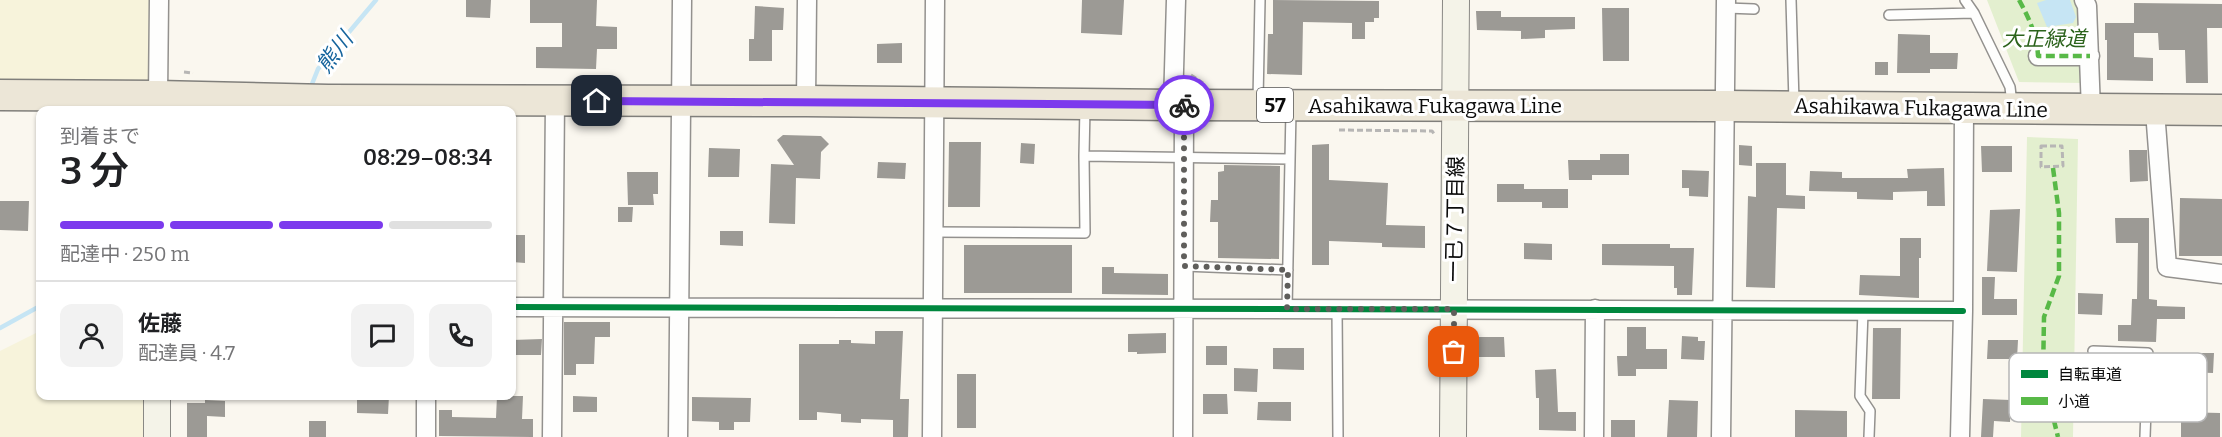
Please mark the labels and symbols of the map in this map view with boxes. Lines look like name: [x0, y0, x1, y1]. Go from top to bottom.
water label: 熊川: [310, 25, 360, 78]
park label: 大正緑道: [2002, 26, 2089, 52]
pin: [571, 75, 622, 126]
courier: [1154, 75, 1214, 135]
road number: 57: [1257, 88, 1293, 122]
street label: Asahikawa Fukagawa Line: [1308, 93, 1562, 119]
street label: Asahikawa Fukagawa Line: [1794, 93, 2048, 123]
street label: 一已７丁目線: [1441, 156, 1469, 282]
pin: [1428, 326, 1479, 377]
legend: [2009, 353, 2207, 422]
text: 自転車道: [2058, 365, 2122, 384]
text: 小道: [2058, 392, 2090, 411]

